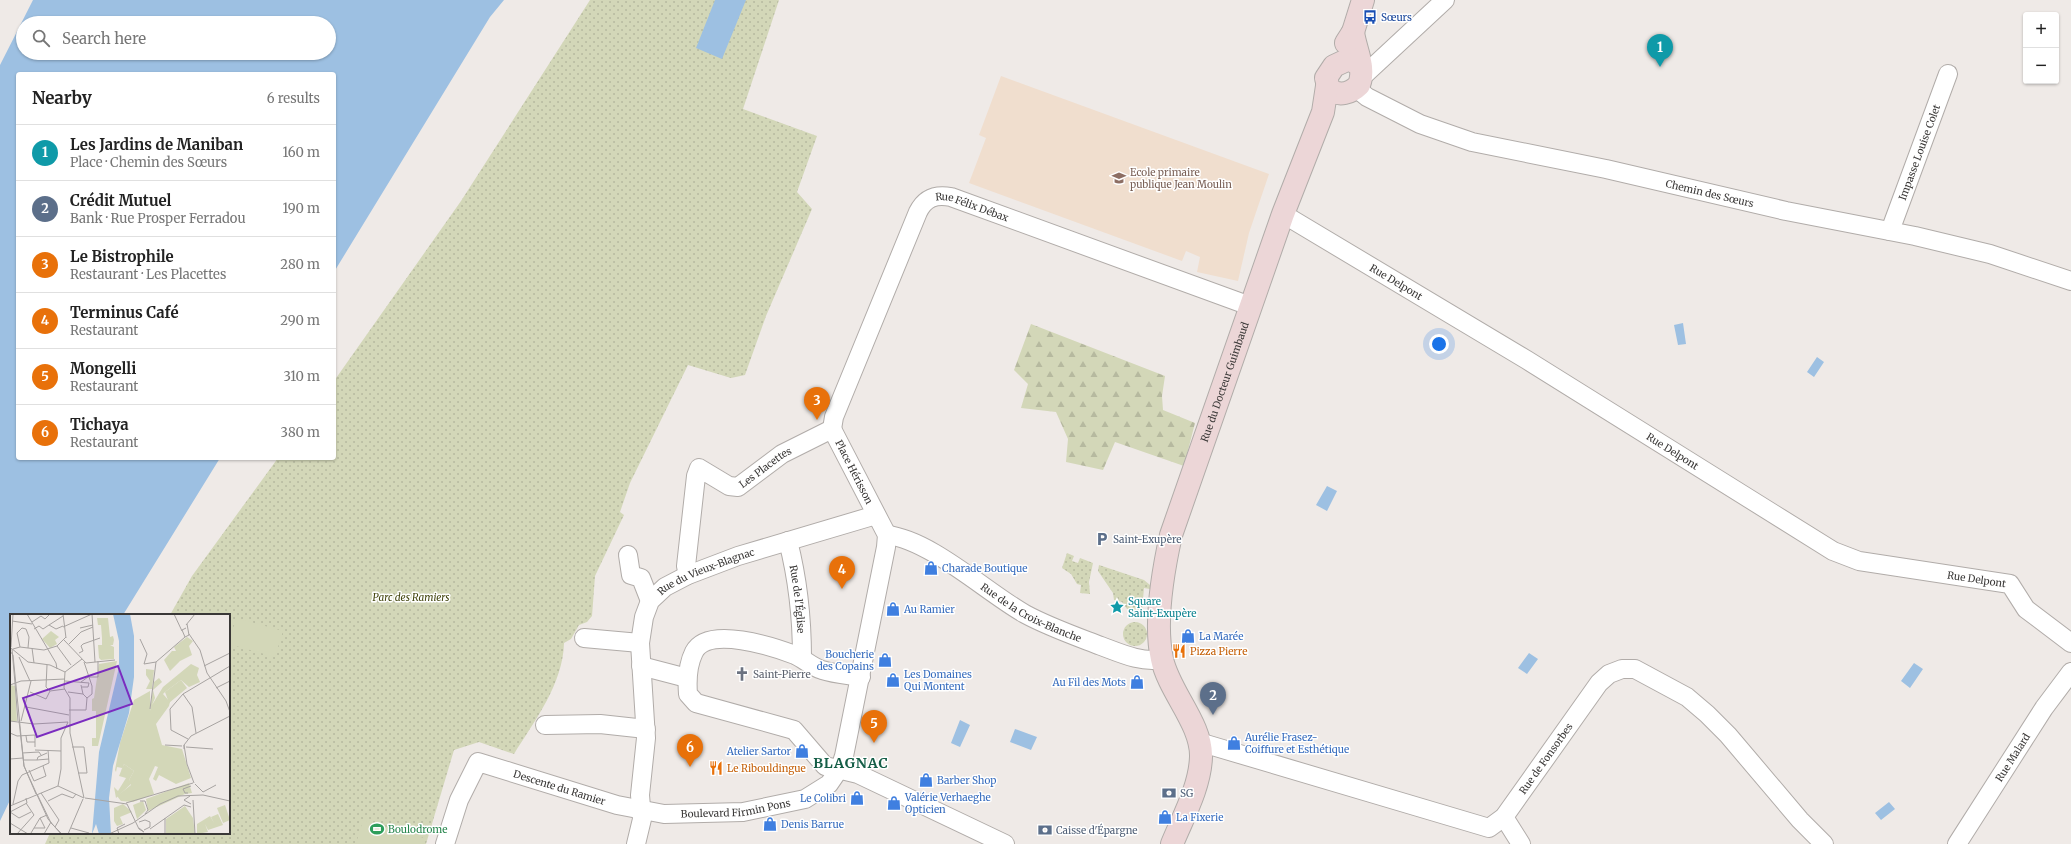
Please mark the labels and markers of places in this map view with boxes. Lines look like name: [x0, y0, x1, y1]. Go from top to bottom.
bus stop icon: Sœurs: [1362, 9, 1378, 25]
place label: Sœurs: [1381, 11, 1412, 24]
pin: 1: [1647, 34, 1673, 67]
place label: Ecole primaire publique Jean Moulin: [1130, 166, 1232, 191]
school or university icon: Ecole primaire publique Jean Moulin: [1111, 170, 1127, 186]
pin: 3: [804, 387, 830, 420]
parking icon: Saint-Exupère: [1094, 531, 1110, 547]
place label: Saint-Exupère: [1113, 533, 1181, 546]
pin: 4: [829, 556, 855, 589]
shop icon: Charade Boutique: [923, 560, 939, 576]
place label: Charade Boutique: [942, 562, 1027, 575]
place label: Square Saint-Exupère: [1128, 595, 1196, 620]
place icon: Square Saint-Exupère: [1109, 599, 1125, 615]
shop icon: Au Ramier: [885, 601, 901, 617]
place label: Au Ramier: [903, 603, 955, 616]
shop icon: La Marée: [1180, 628, 1196, 644]
place label: La Marée: [1199, 630, 1243, 643]
restaurant icon: Pizza Pierre: [1171, 643, 1187, 659]
place label: Pizza Pierre: [1190, 645, 1247, 658]
place label: Boucherie des Copains: [817, 648, 874, 673]
shop icon: Boucherie des Copains: [877, 652, 893, 668]
church icon: Saint-Pierre: [734, 666, 750, 682]
place label: Saint-Pierre: [753, 668, 811, 681]
place label: Les Domaines Qui Montent: [904, 668, 972, 693]
shop icon: Les Domaines Qui Montent: [885, 672, 901, 688]
shop icon: Au Fil des Mots: [1129, 674, 1145, 690]
place label: Au Fil des Mots: [1052, 676, 1126, 689]
pin: 2: [1200, 682, 1226, 715]
pin: 5: [861, 710, 887, 743]
place label: Aurélie Frasez- Coiffure et Esthétique: [1244, 731, 1349, 756]
pin: 6: [677, 734, 703, 767]
shop icon: Aurélie Frasez- Coiffure et Esthétique: [1226, 735, 1242, 751]
shop icon: Atelier Sartor: [794, 743, 810, 759]
place label: Atelier Sartor: [726, 745, 791, 758]
restaurant icon: Le Ribouldingue: [708, 760, 724, 776]
place label: Le Ribouldingue: [727, 762, 806, 775]
shop icon: Barber Shop: [918, 772, 934, 788]
place label: Barber Shop: [937, 774, 996, 787]
bank icon: SG: [1161, 785, 1177, 801]
place label: SG: [1180, 787, 1194, 800]
shop icon: Le Colibri: [849, 790, 865, 806]
place label: Valérie Verhaeghe Opticien: [904, 791, 991, 816]
place label: Le Colibri: [800, 792, 846, 805]
shop icon: Valérie Verhaeghe Opticien: [886, 795, 902, 811]
shop icon: La Fixerie: [1157, 809, 1173, 825]
place label: La Fixerie: [1176, 811, 1223, 824]
shop icon: Denis Barrue: [762, 816, 778, 832]
place label: Denis Barrue: [781, 818, 844, 831]
sports icon: Boulodrome: [369, 821, 385, 837]
bank icon: Caisse d'Épargne: [1037, 822, 1053, 838]
place label: Boulodrome: [388, 823, 447, 836]
place label: Caisse d'Épargne: [1056, 823, 1138, 837]

